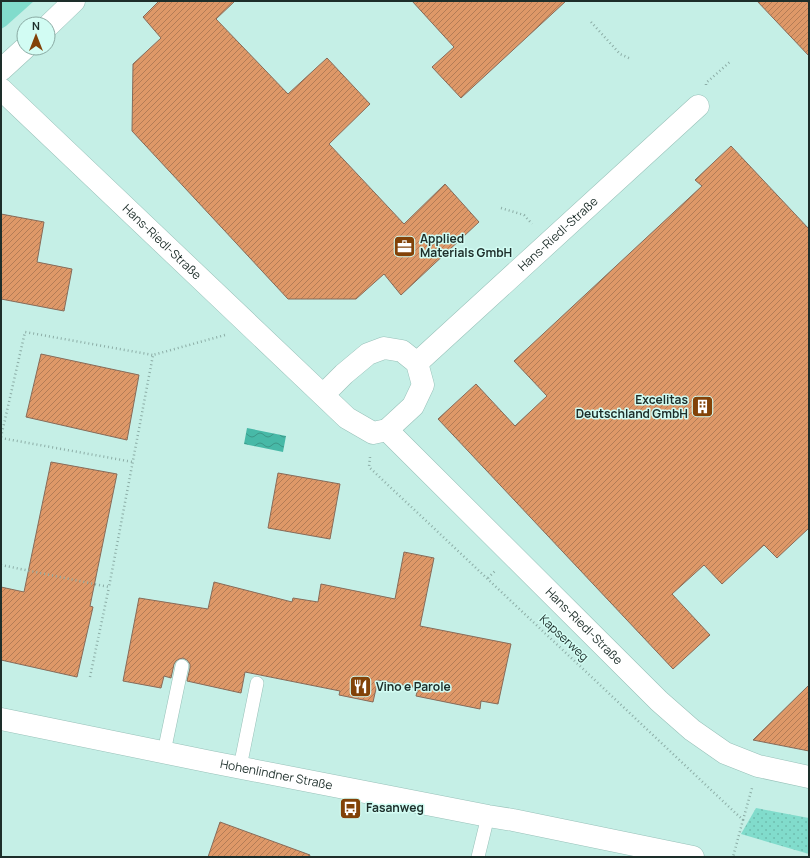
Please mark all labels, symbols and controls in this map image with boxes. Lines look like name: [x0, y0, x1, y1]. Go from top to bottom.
north arrow: [16, 16, 56, 56]
text: N: [32, 18, 40, 33]
street label: Hans-Riedl-Straße: [514, 193, 601, 275]
street label: Hans-Riedl-Straße: [119, 200, 205, 283]
place label: Applied Materials GmbH: [420, 230, 512, 261]
office icon: Applied Materials GmbH: [392, 233, 418, 259]
place label: Excelitas Deutschland GmbH: [576, 391, 688, 422]
building icon: Excelitas Deutschland GmbH: [690, 394, 716, 420]
street label: Hans-Riedl-Straße: [542, 583, 627, 668]
street label: Kapserweg: [536, 610, 593, 665]
restaurant icon: Vino e Parole: [348, 674, 374, 700]
place label: Vino e Parole: [376, 678, 451, 695]
street label: Hohenlindner Straße: [219, 755, 334, 794]
bus stop icon: Fasanweg: [338, 795, 364, 821]
place label: Fasanweg: [366, 799, 424, 816]

